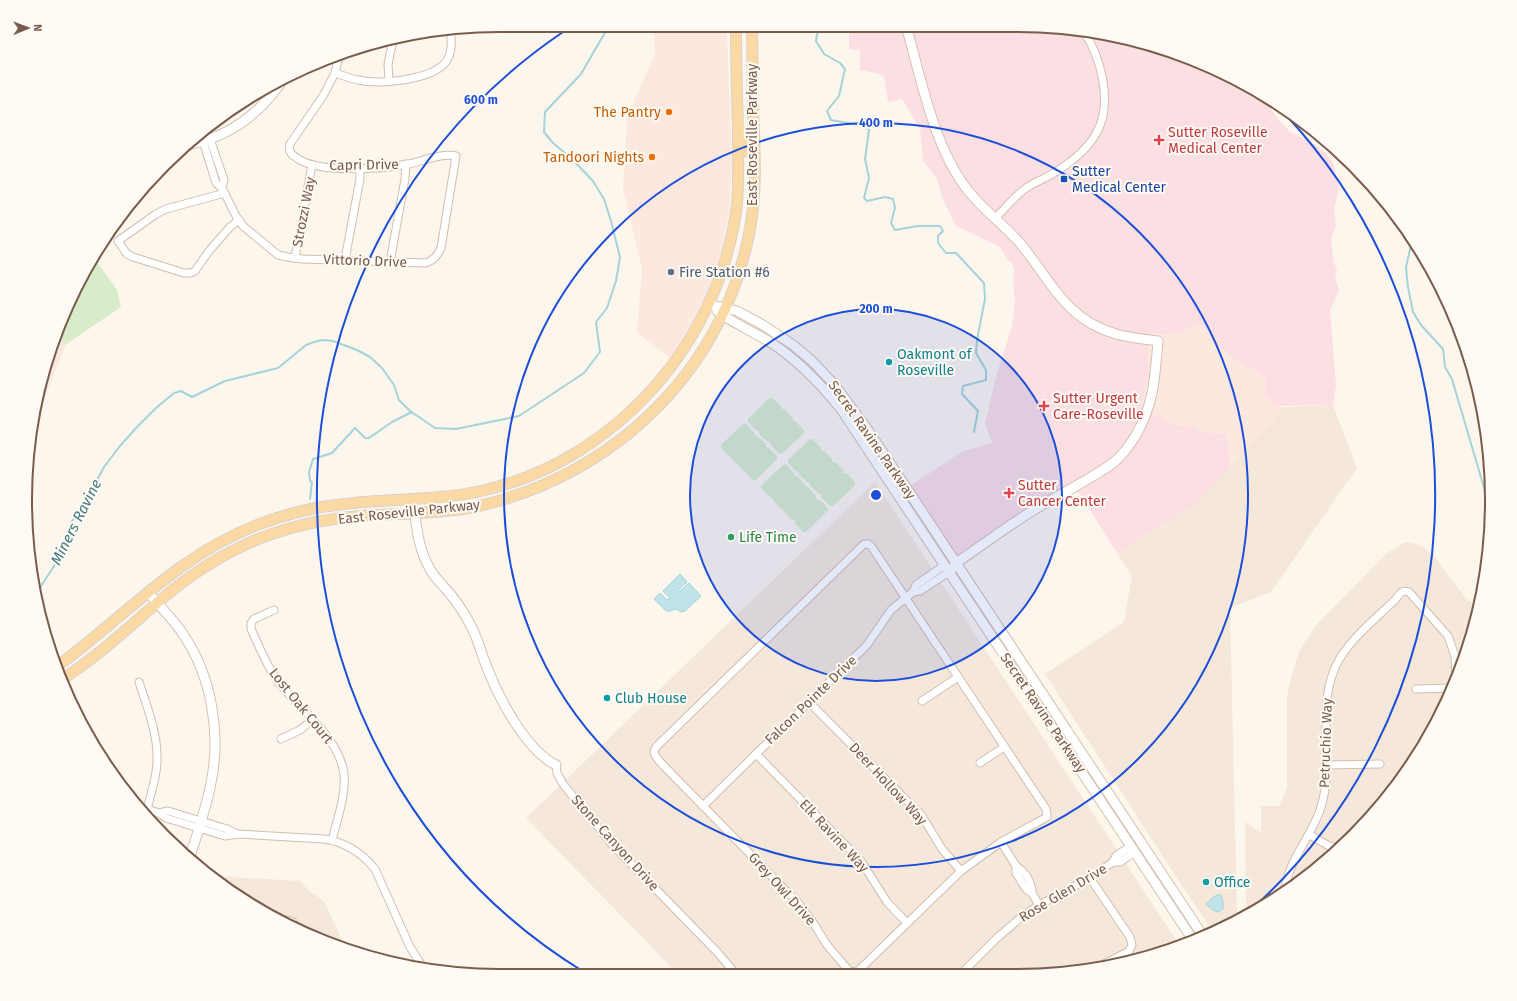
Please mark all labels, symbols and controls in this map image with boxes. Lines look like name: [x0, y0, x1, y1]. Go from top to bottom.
north arrow: [8, 8, 48, 48]
text: N: [31, 24, 44, 32]
street label: East Roseville Parkway: [744, 64, 761, 206]
text: 600 m: [464, 93, 498, 107]
place label: The Pantry: [594, 104, 661, 121]
marker: The Pantry: [664, 107, 674, 117]
text: 400 m: [859, 116, 893, 130]
place label: Sutter Roseville Medical Center: [1168, 124, 1268, 157]
marker: Sutter Roseville Medical Center: [1153, 134, 1165, 146]
place label: Tandoori Nights: [543, 149, 644, 166]
marker: Tandoori Nights: [647, 152, 657, 162]
street label: Capri Drive: [329, 156, 399, 174]
place label: Sutter Medical Center: [1072, 163, 1167, 196]
marker: Sutter Medical Center: [1059, 174, 1069, 184]
street label: Strozzi Way: [289, 175, 319, 249]
street label: Vittorio Drive: [323, 251, 407, 271]
place label: Fire Station #6: [679, 264, 770, 281]
marker: Fire Station #6: [666, 267, 676, 277]
text: 200 m: [859, 302, 893, 316]
place label: Oakmont of Roseville: [897, 346, 973, 379]
marker: Oakmont of Roseville: [884, 357, 894, 367]
street label: Secret Ravine Parkway: [825, 377, 920, 503]
place label: Sutter Urgent Care-Roseville: [1053, 390, 1144, 423]
marker: Sutter Urgent Care-Roseville: [1038, 400, 1050, 412]
water label: Miners Ravine: [47, 476, 105, 568]
place label: Sutter Cancer Center: [1018, 477, 1107, 510]
marker: Sutter Cancer Center: [1003, 487, 1015, 499]
centre of rings: [869, 488, 883, 502]
street label: East Roseville Parkway: [337, 496, 481, 528]
place label: Life Time: [739, 529, 797, 546]
marker: Life Time: [726, 532, 736, 542]
street label: Secret Ravine Parkway: [996, 650, 1090, 776]
street label: Falcon Pointe Drive: [762, 652, 860, 748]
street label: Lost Oak Court: [265, 665, 337, 748]
place label: Club House: [615, 690, 687, 707]
marker: Club House: [602, 693, 612, 703]
street label: Petruchio Way: [1316, 698, 1336, 788]
street label: Deer Hollow Way: [845, 739, 931, 829]
street label: Stone Canyon Drive: [567, 791, 663, 895]
street label: Elk Ravine Way: [796, 796, 872, 876]
street label: Grey Owl Drive: [745, 849, 819, 929]
street label: Rose Glen Drive: [1016, 860, 1110, 926]
place label: Office: [1214, 874, 1250, 891]
marker: Office: [1201, 877, 1211, 887]

